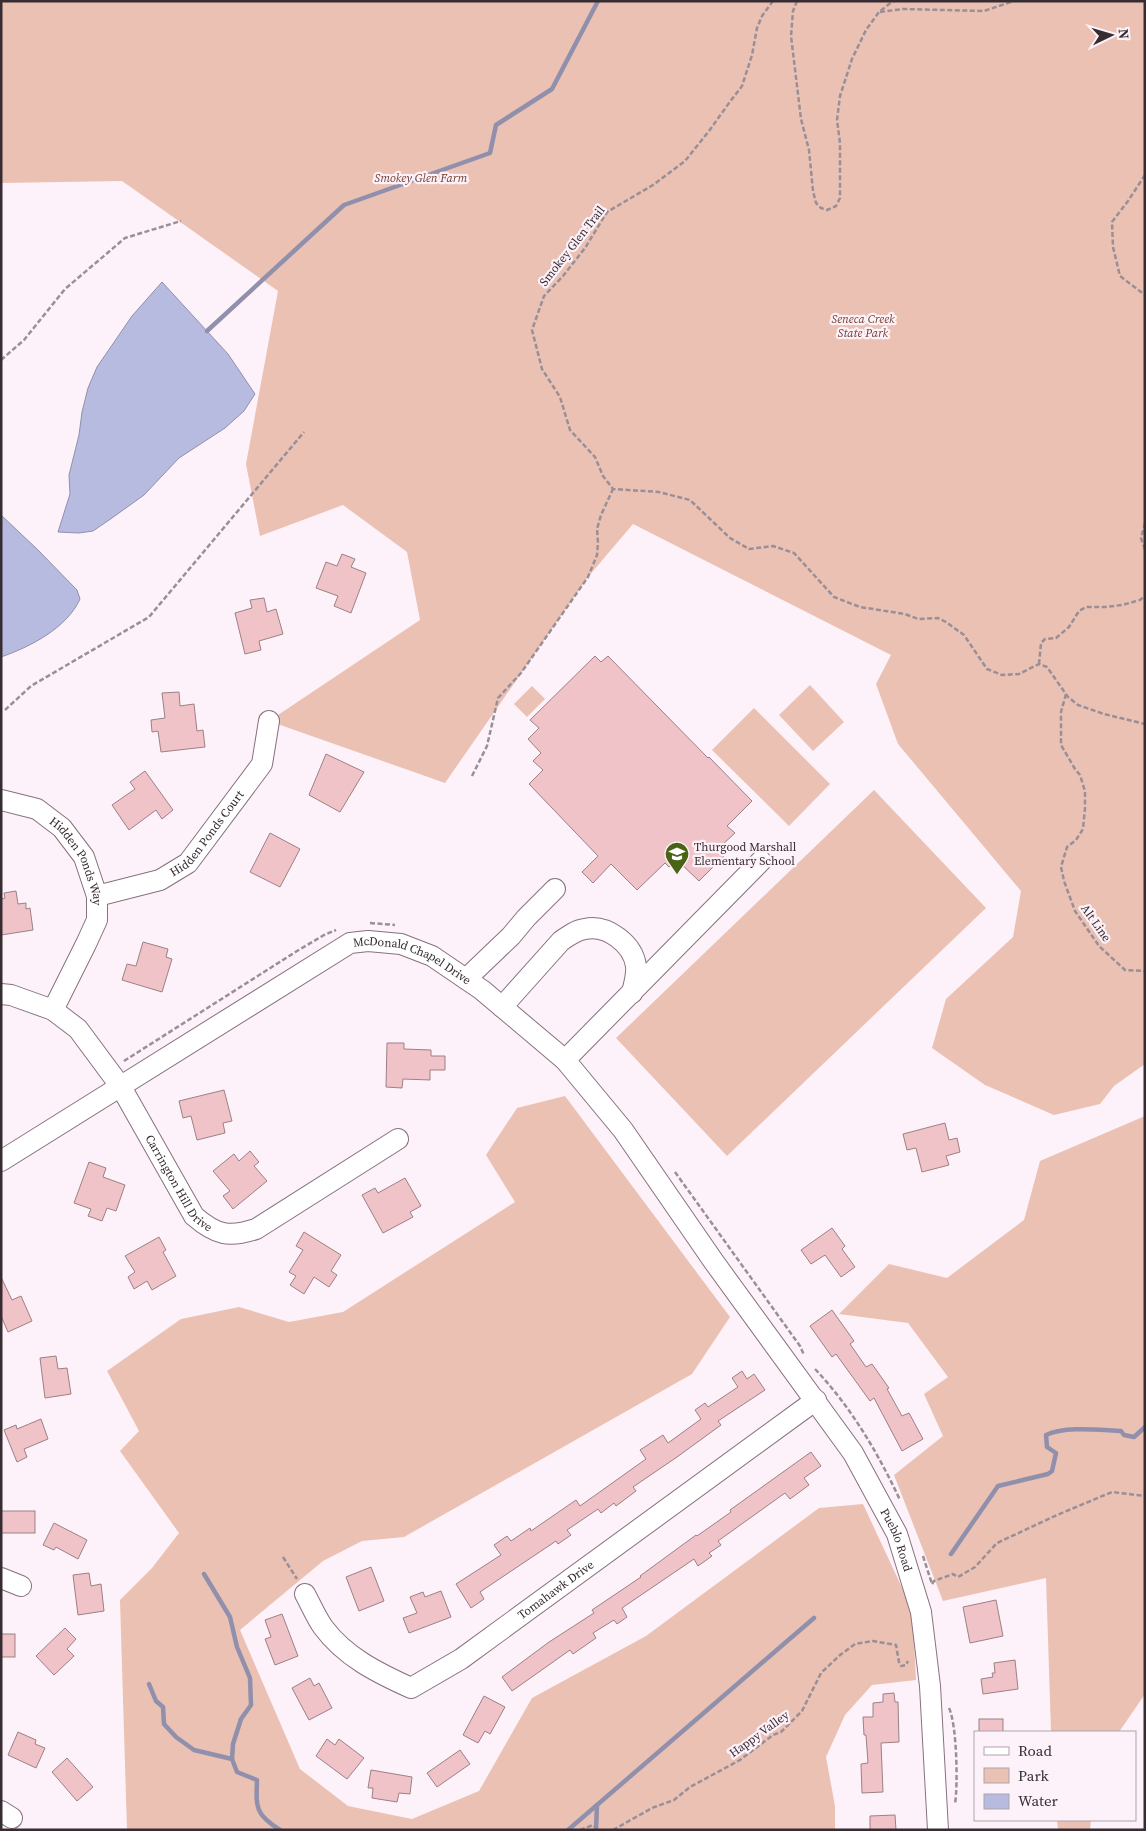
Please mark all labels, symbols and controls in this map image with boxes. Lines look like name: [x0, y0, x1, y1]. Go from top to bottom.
north arrow: [1086, 10, 1136, 60]
text: N: [1114, 28, 1134, 40]
park label: Smokey Glen Farm: [375, 170, 468, 186]
street label: Smokey Glen Trail: [536, 202, 609, 289]
park label: Seneca Creek State Park: [831, 311, 895, 341]
street label: Hidden Ponds Court: [167, 787, 247, 880]
street label: Hidden Ponds Way: [46, 813, 105, 906]
place label: Thurgood Marshall Elementary School: [694, 839, 797, 869]
school or university icon: Thurgood Marshall Elementary School: [664, 841, 690, 875]
street label: Alt Line: [1077, 901, 1115, 945]
street label: McDonald Chapel Drive: [352, 933, 474, 988]
street label: Carrington Hill Drive: [142, 1132, 215, 1235]
street label: Pueblo Road: [877, 1505, 916, 1574]
street label: Tomahawk Drive: [515, 1557, 597, 1623]
street label: Happy Valley: [726, 1706, 793, 1761]
legend: [974, 1731, 1136, 1821]
text: Road: [1018, 1740, 1052, 1761]
text: Park: [1018, 1765, 1050, 1786]
text: Water: [1018, 1790, 1059, 1811]

